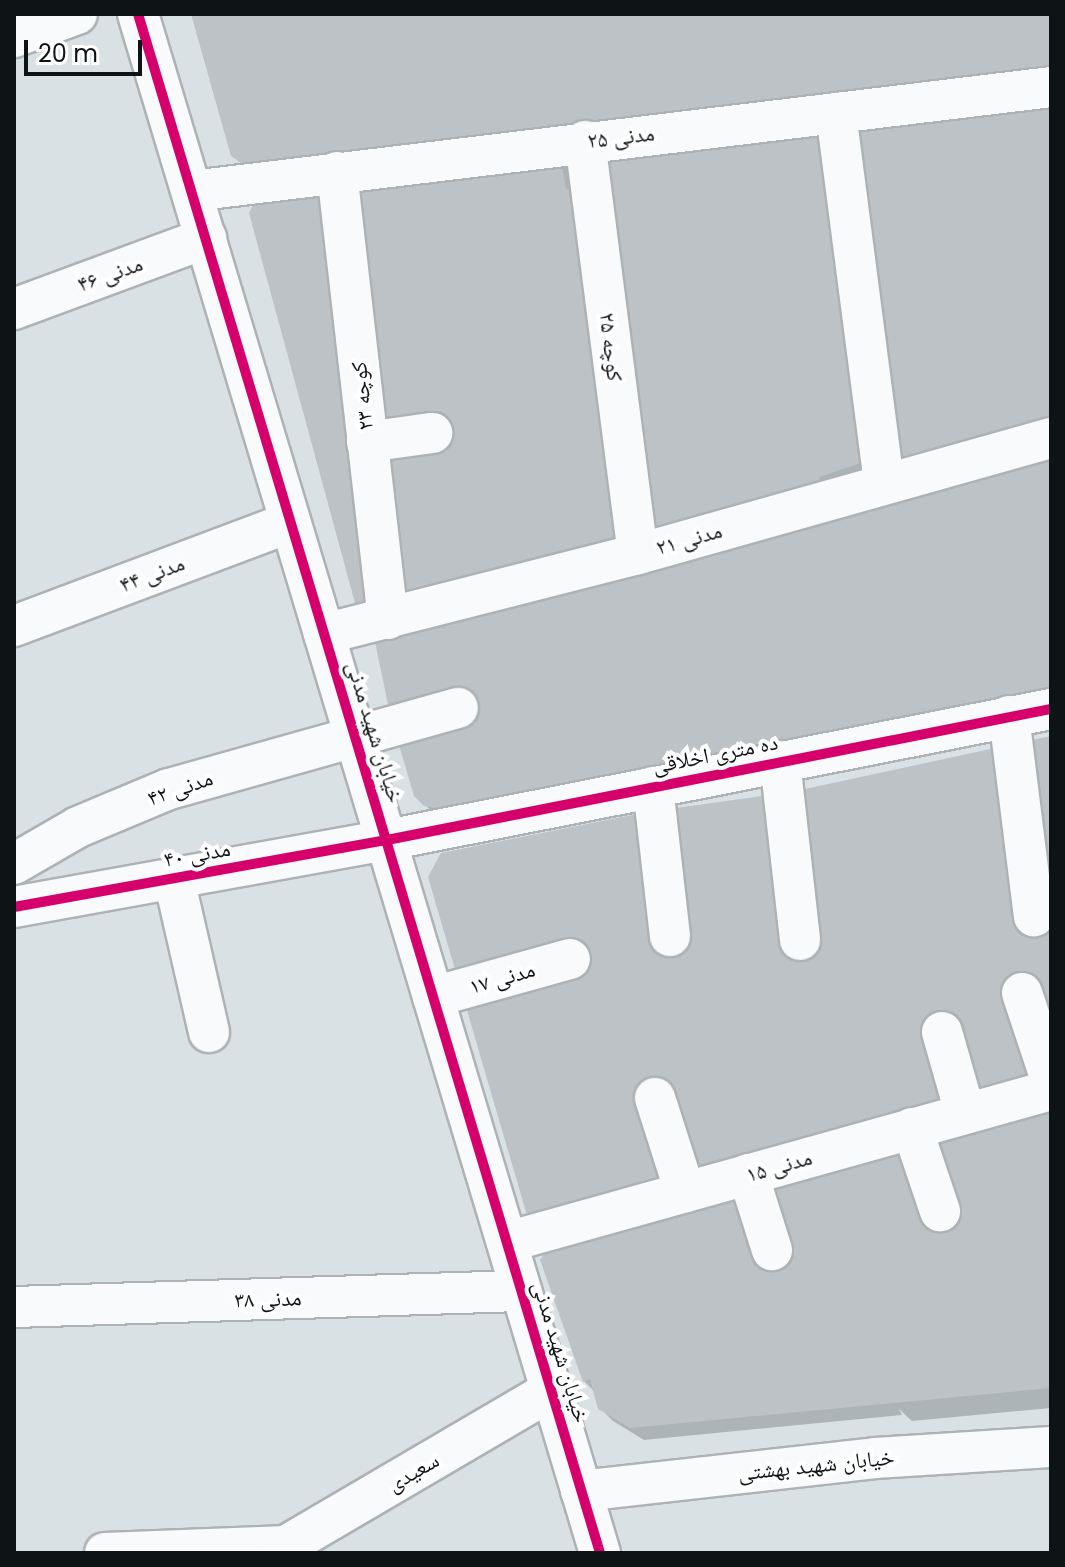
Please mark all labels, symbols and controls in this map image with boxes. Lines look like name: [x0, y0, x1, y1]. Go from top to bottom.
scale bar: [28, 24, 146, 74]
text: 20 m: [38, 37, 98, 70]
street label: مدنی ۲۵: [586, 120, 656, 154]
street label: مدنی ۴۶: [74, 250, 146, 298]
street label: کوچه ۲۵: [594, 311, 628, 383]
street label: کوچه ۲۳: [345, 360, 379, 432]
street label: مدنی ۲۱: [653, 517, 725, 561]
street label: مدنی ۴۴: [116, 550, 188, 598]
street label: خیابان شهید مدنی: [341, 658, 409, 806]
street label: ده متری اخلاقی: [650, 729, 780, 779]
street label: مدنی ۴۲: [144, 765, 216, 811]
street label: مدنی ۴۰: [162, 835, 232, 873]
street label: مدنی ۱۷: [466, 956, 538, 1000]
street label: مدنی ۱۵: [743, 1144, 815, 1188]
street label: خیابان شهید مدنی: [527, 1278, 595, 1426]
street label: مدنی ۳۸: [234, 1285, 302, 1313]
street label: خیابان شهید بهشتی: [737, 1444, 895, 1486]
street label: سعیدی: [382, 1447, 444, 1497]

